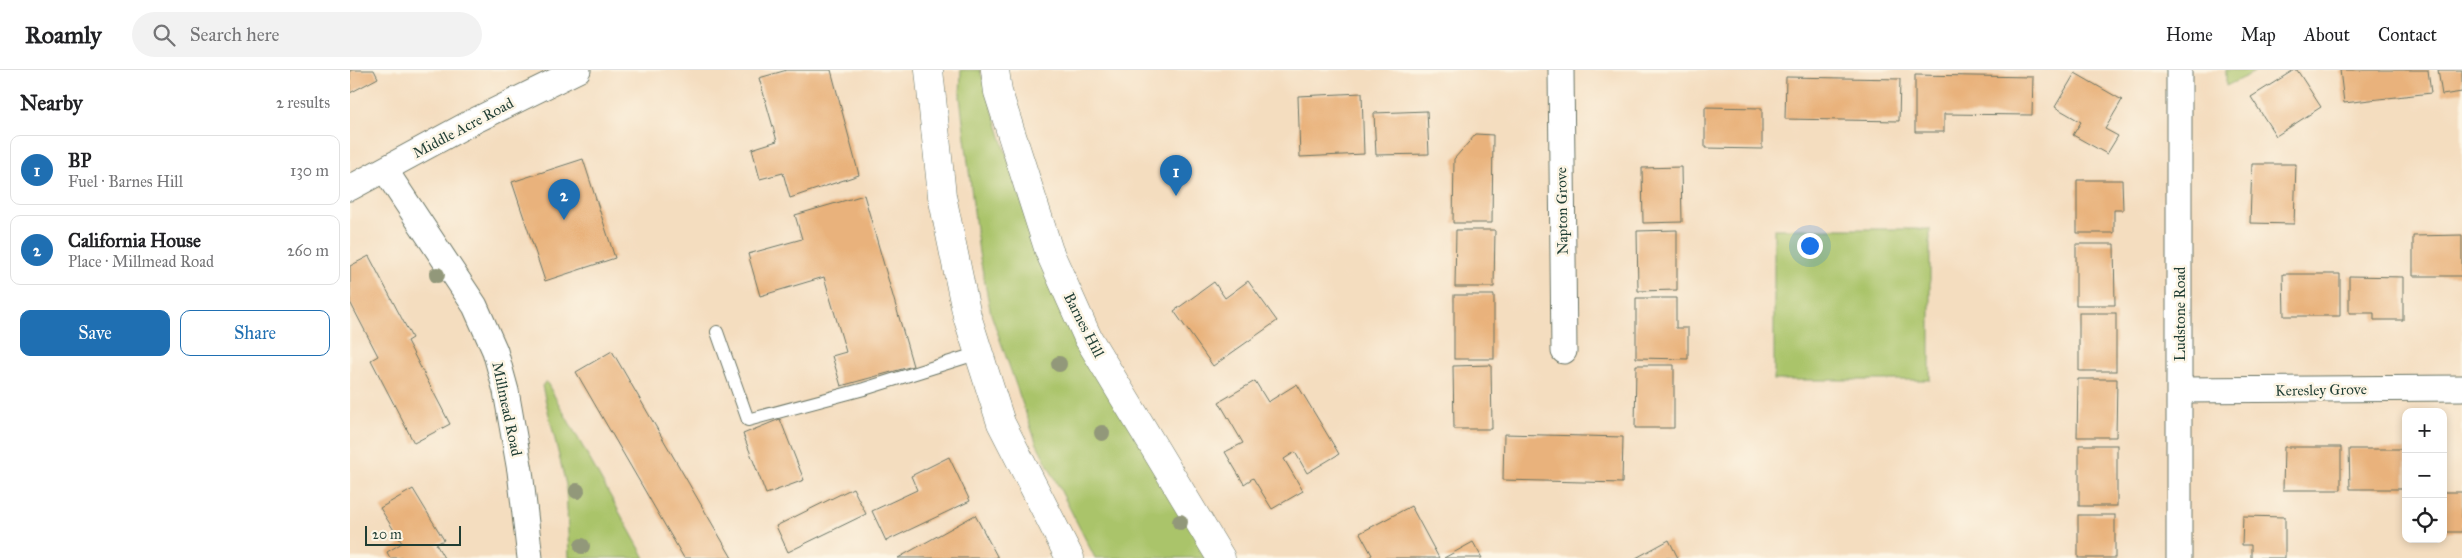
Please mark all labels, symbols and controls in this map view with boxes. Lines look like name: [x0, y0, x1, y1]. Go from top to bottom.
search box: [132, 12, 482, 57]
text: Roamly: [25, 20, 102, 50]
icon: search: [150, 21, 178, 49]
text: Search here: [190, 23, 280, 46]
text: Home: [2166, 24, 2213, 46]
text: Map: [2241, 24, 2276, 46]
text: About: [2304, 24, 2350, 46]
text: Contact: [2378, 24, 2437, 46]
text: Nearby: [20, 90, 83, 116]
text: 2 results: [276, 93, 330, 112]
street label: Middle Acre Road: [410, 94, 517, 162]
text: BP: [68, 149, 91, 172]
pin: 1: [1160, 155, 1192, 196]
text: 1: [34, 161, 40, 180]
text: 130 m: [290, 161, 329, 180]
street label: Napton Grove: [1552, 167, 1572, 255]
text: Fuel · Barnes Hill: [68, 172, 183, 191]
pin: 2: [548, 179, 580, 220]
text: California House: [68, 229, 201, 252]
your location: [1797, 233, 1823, 259]
text: 2: [33, 241, 41, 260]
text: 260 m: [287, 241, 329, 260]
text: Place · Millmead Road: [68, 252, 214, 271]
street label: Ludstone Road: [2171, 266, 2189, 361]
street label: Barnes Hill: [1060, 290, 1108, 361]
button: Save: [20, 310, 170, 356]
button: Share: [180, 310, 330, 356]
street label: Millmead Road: [488, 360, 526, 458]
street label: Keresley Grove: [2275, 380, 2367, 400]
map controls: [2402, 408, 2447, 543]
button: +: [2402, 408, 2447, 453]
button: −: [2402, 453, 2447, 498]
button: locate: [2402, 498, 2447, 543]
scale bar: [365, 523, 461, 546]
text: 20 m: [372, 526, 402, 543]

